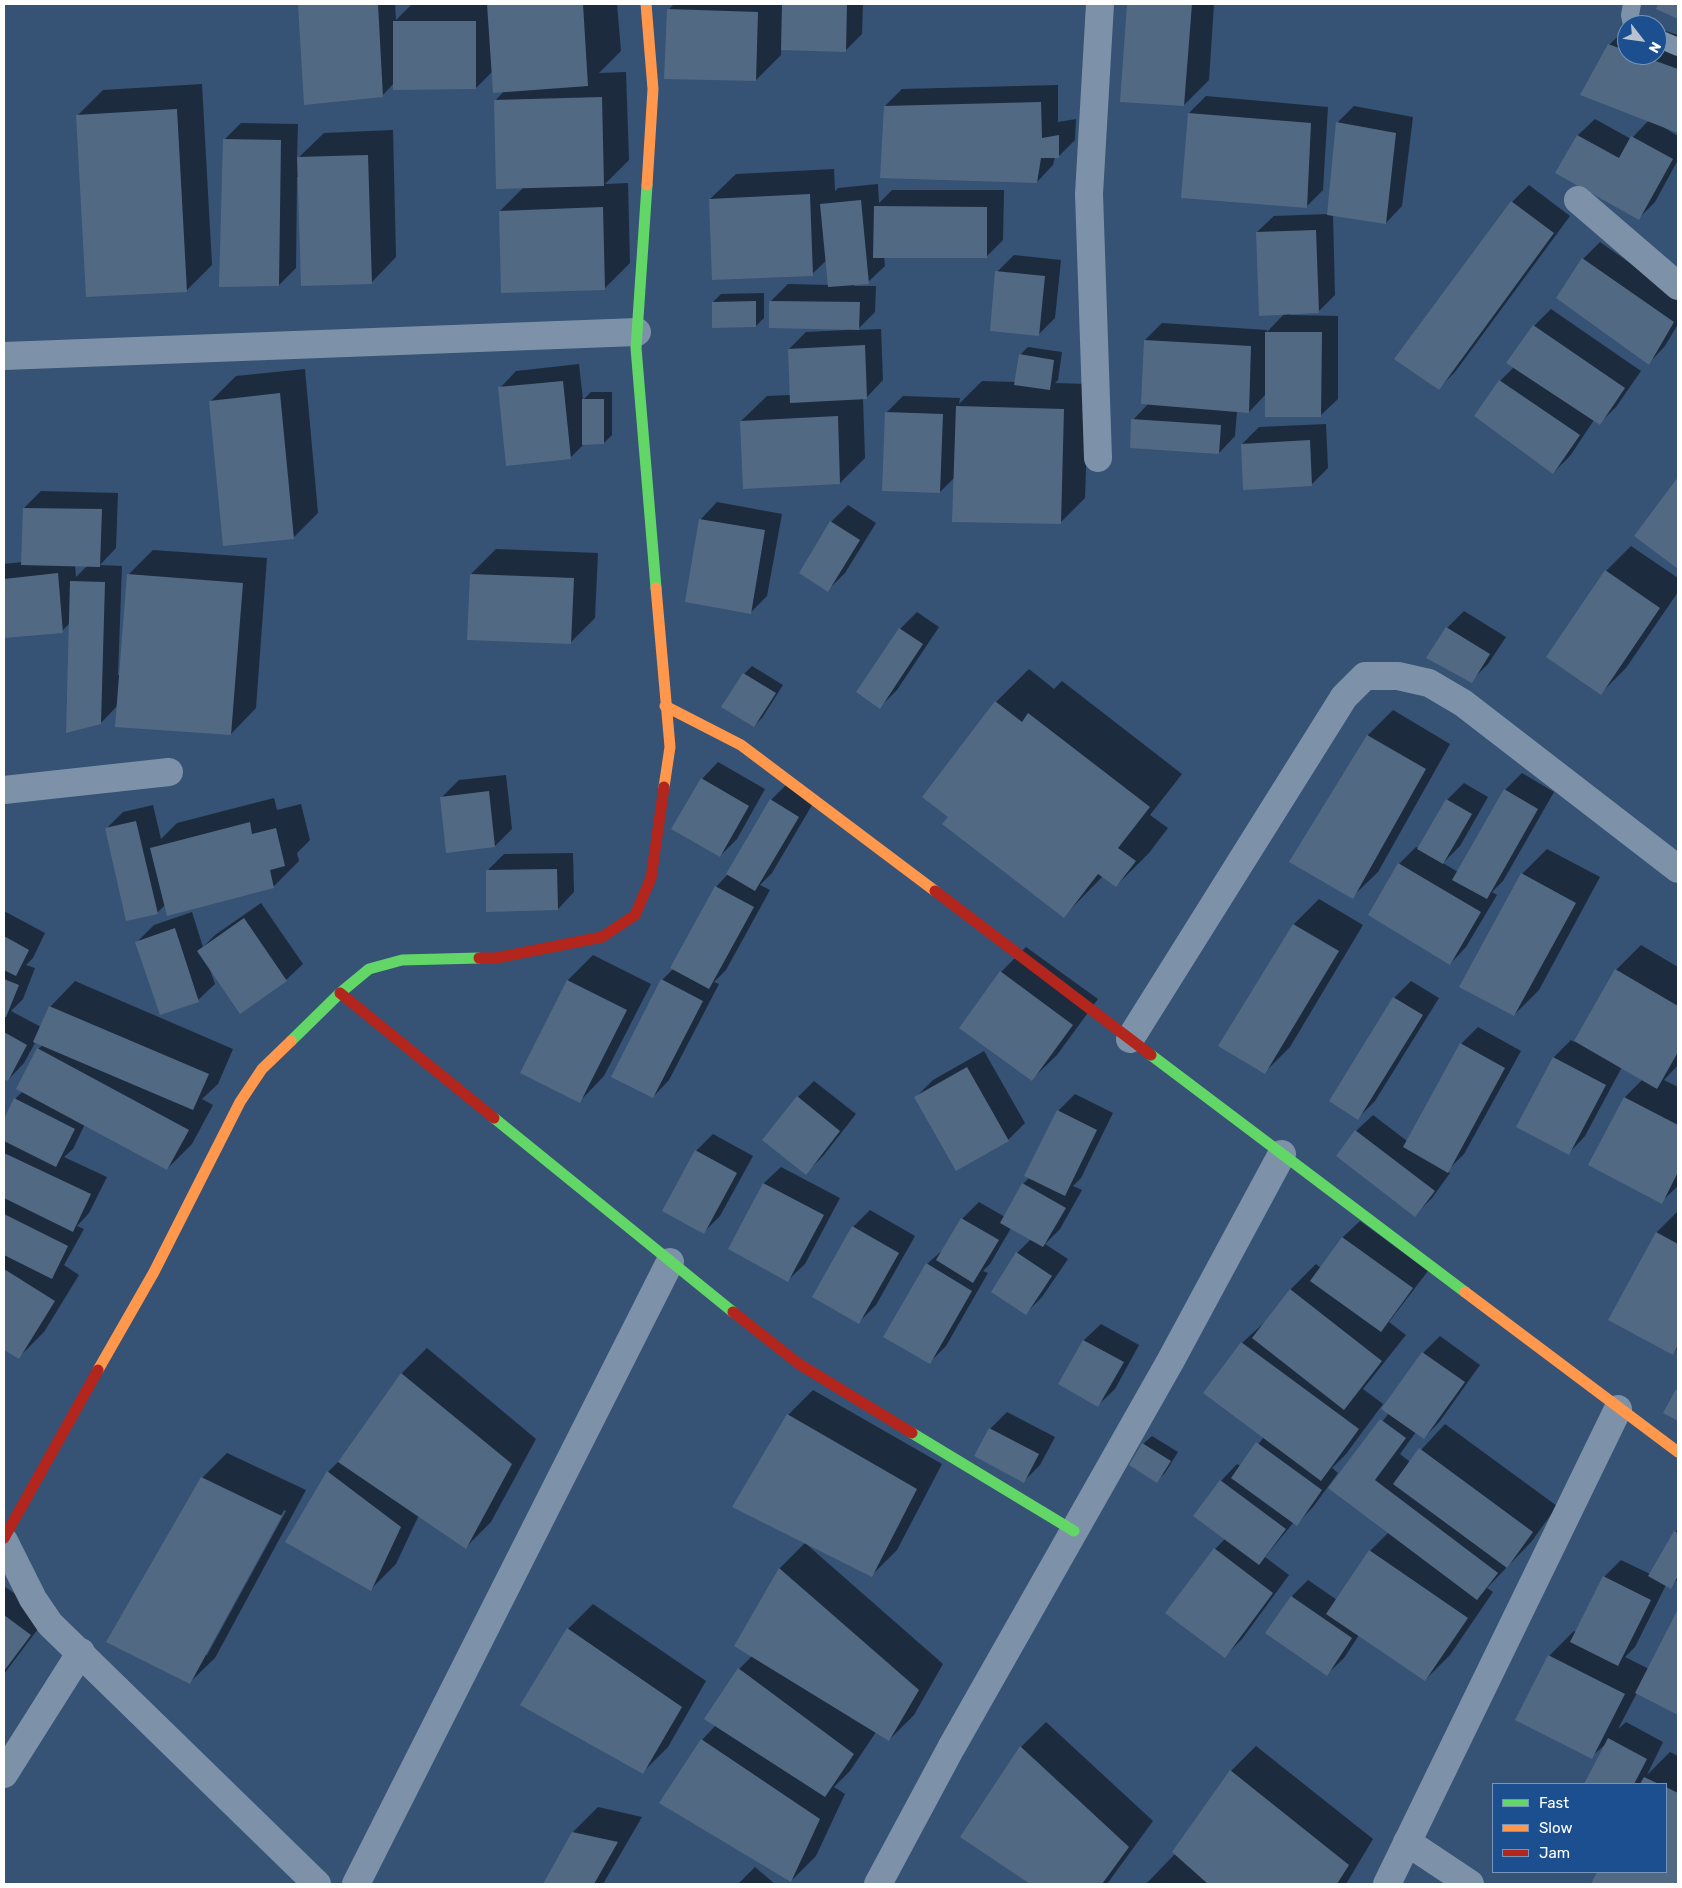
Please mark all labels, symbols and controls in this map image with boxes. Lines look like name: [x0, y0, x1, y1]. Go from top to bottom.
north arrow: [1617, 15, 1667, 65]
text: N: [1645, 39, 1664, 56]
legend: [1492, 1783, 1667, 1873]
text: Fast: [1539, 1794, 1569, 1812]
text: Slow: [1539, 1819, 1572, 1837]
text: Jam: [1539, 1844, 1570, 1862]

